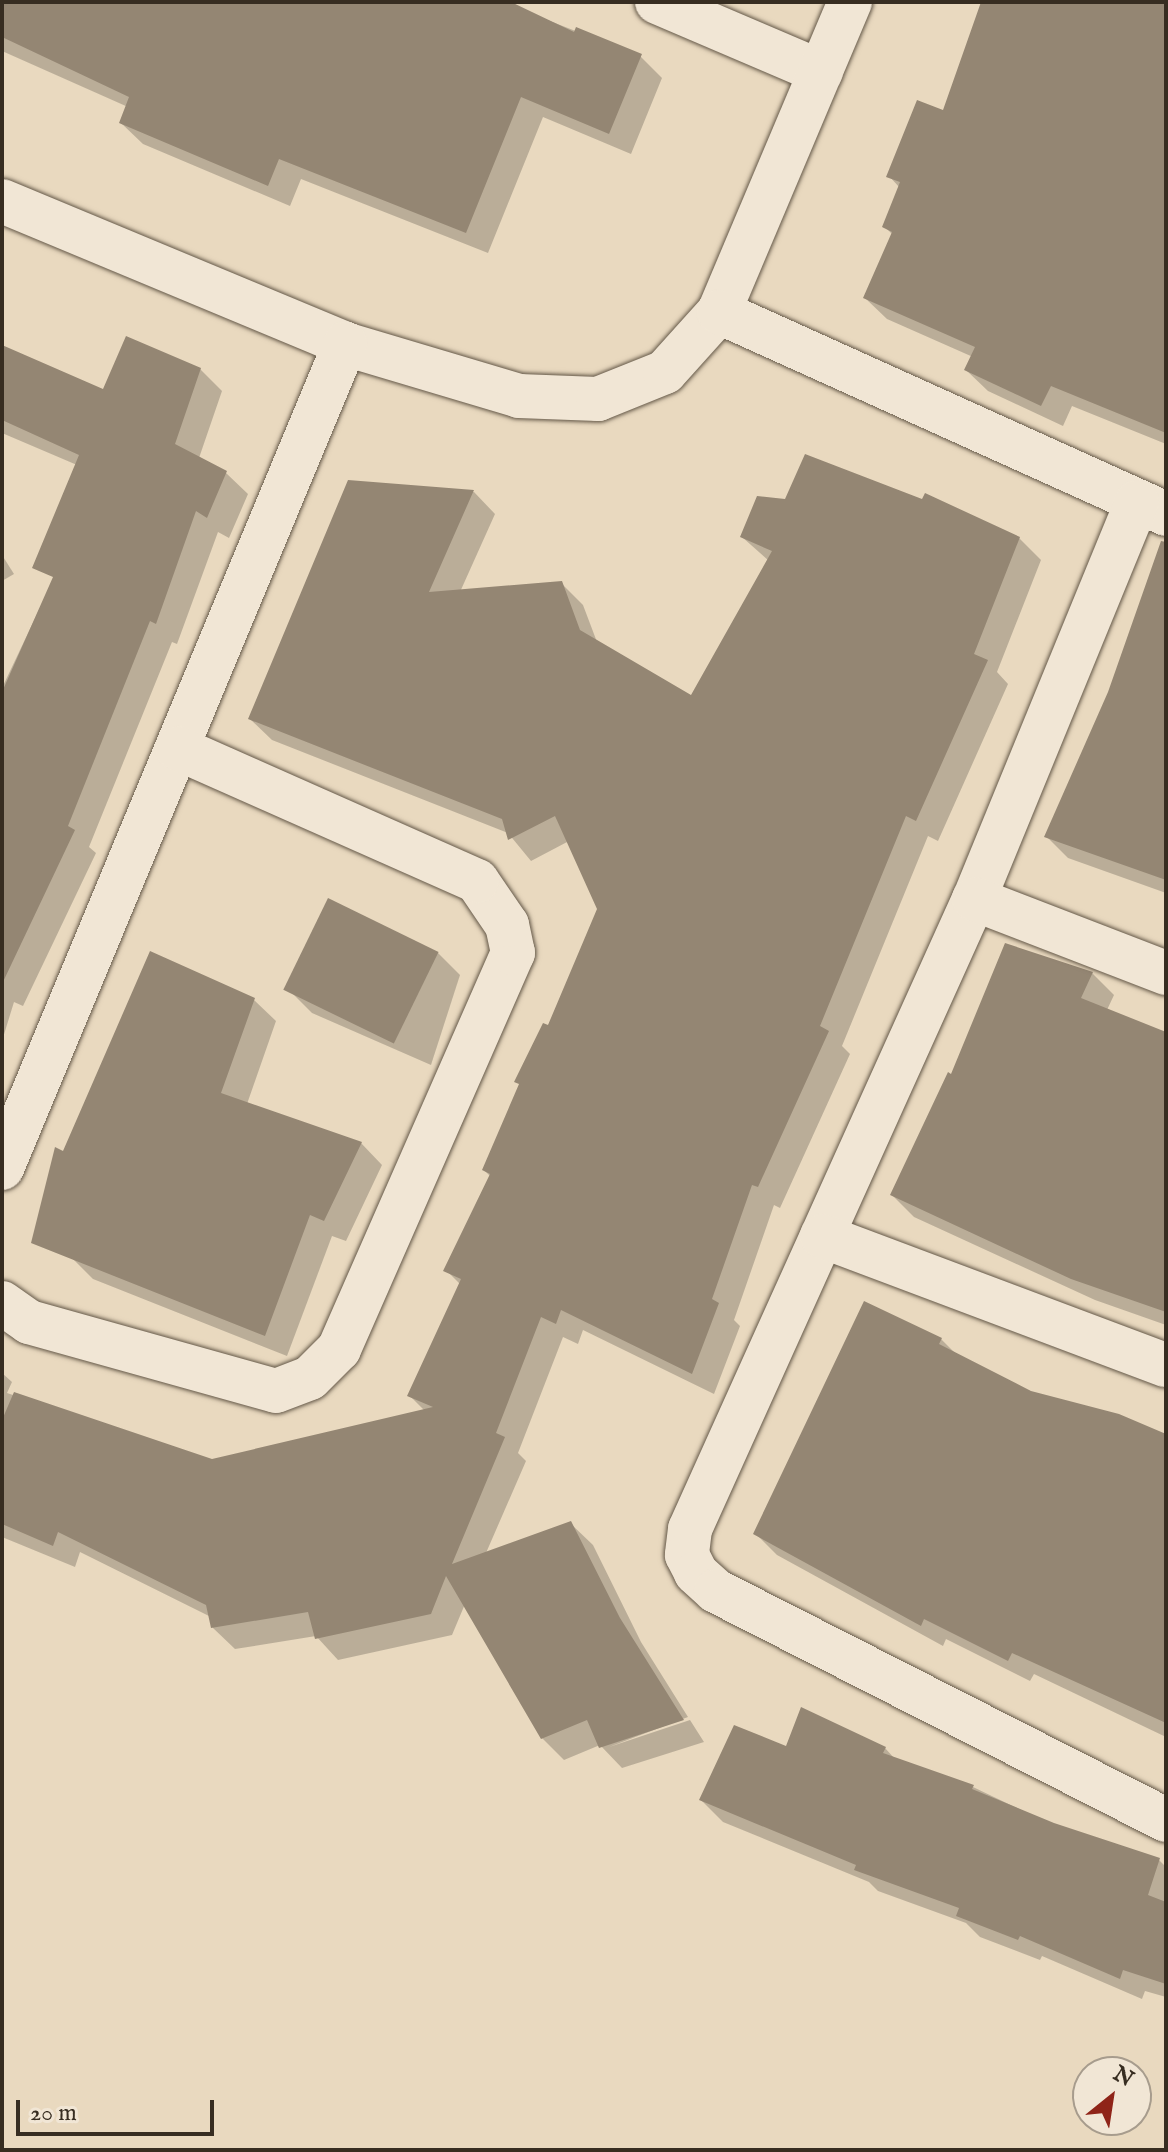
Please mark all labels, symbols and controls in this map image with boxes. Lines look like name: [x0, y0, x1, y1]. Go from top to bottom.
north arrow: [1072, 2056, 1152, 2136]
text: N: [1108, 2060, 1138, 2094]
scale bar: [20, 2084, 218, 2134]
text: 20 m: [30, 2098, 77, 2129]

